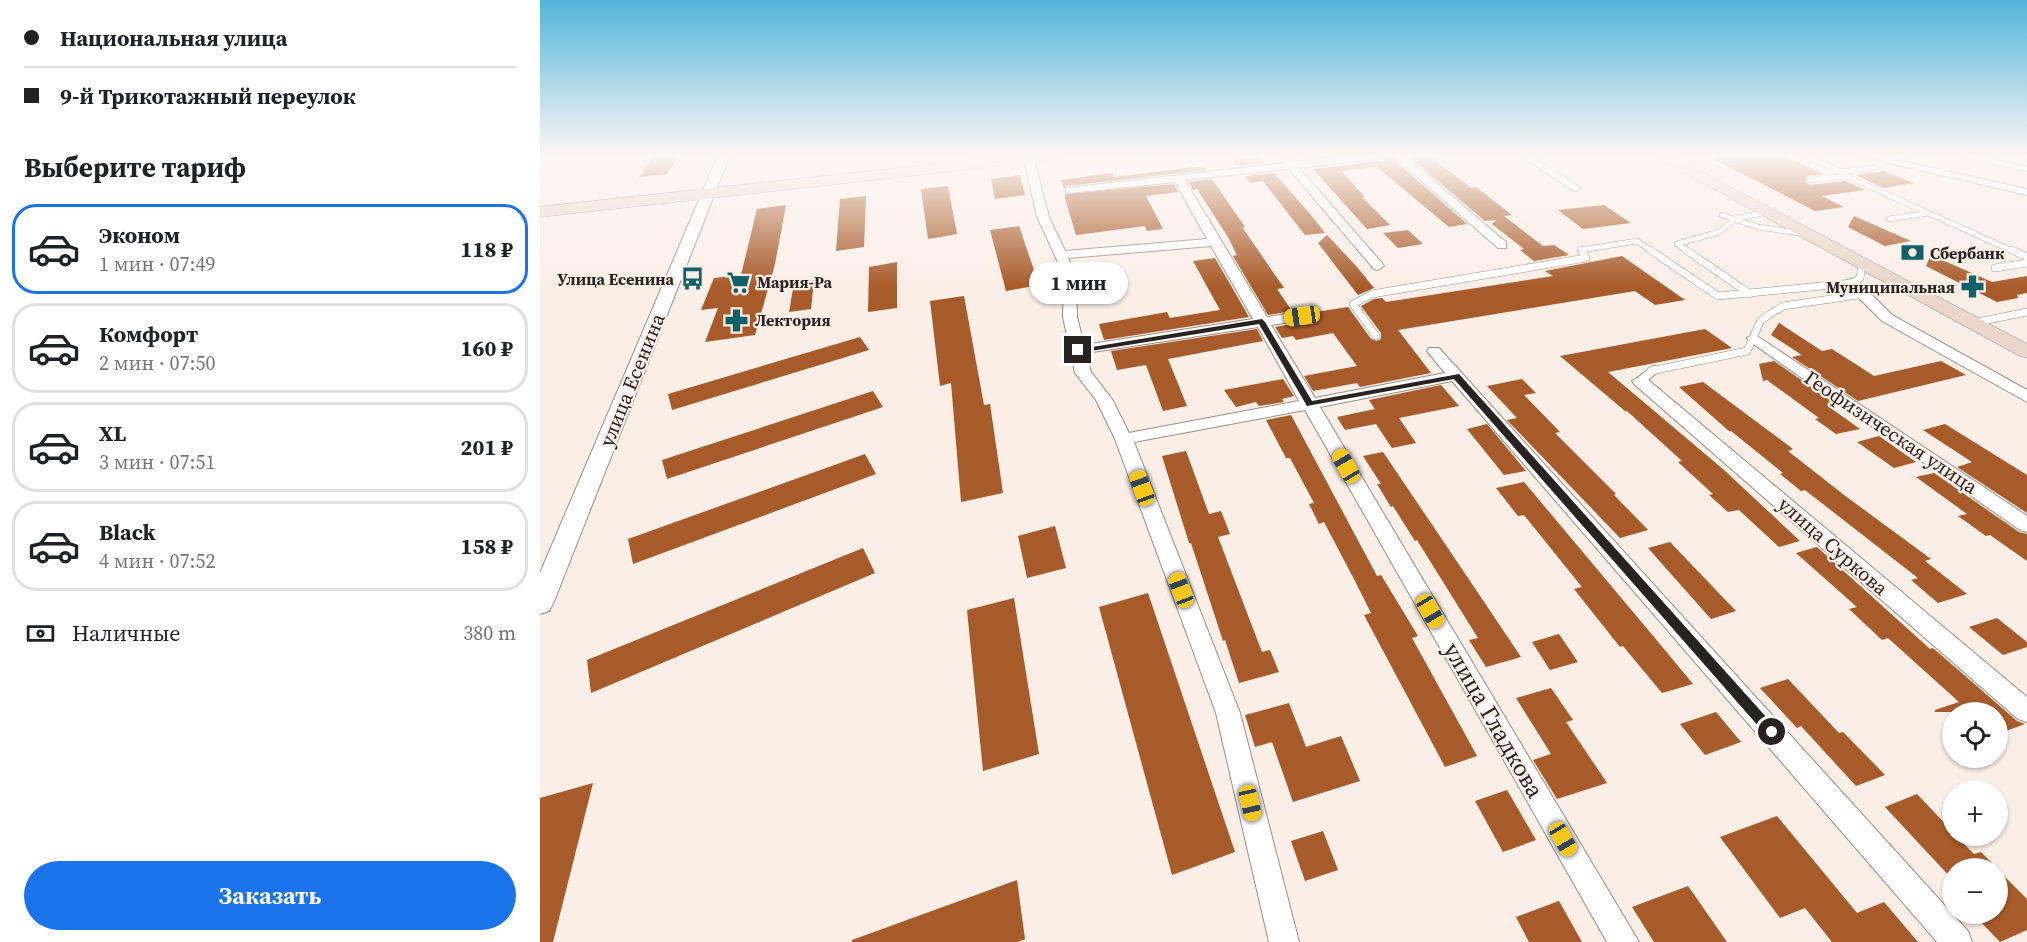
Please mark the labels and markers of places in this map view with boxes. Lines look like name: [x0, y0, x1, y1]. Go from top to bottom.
bank icon: Сбербанк: [1899, 240, 1925, 266]
place label: Сбербанк: [1930, 242, 2005, 264]
bus stop icon: Улица Есенина: [679, 266, 705, 292]
place label: Улица Есенина: [557, 268, 674, 290]
supermarket icon: Мария-Ра: [726, 269, 752, 295]
place label: Мария-Ра: [757, 271, 833, 293]
pharmacy icon: Муниципальная: [1960, 274, 1986, 300]
place label: Муниципальная: [1826, 276, 1955, 298]
pharmacy icon: Лектория: [724, 307, 750, 333]
place label: Лектория: [755, 309, 831, 331]

